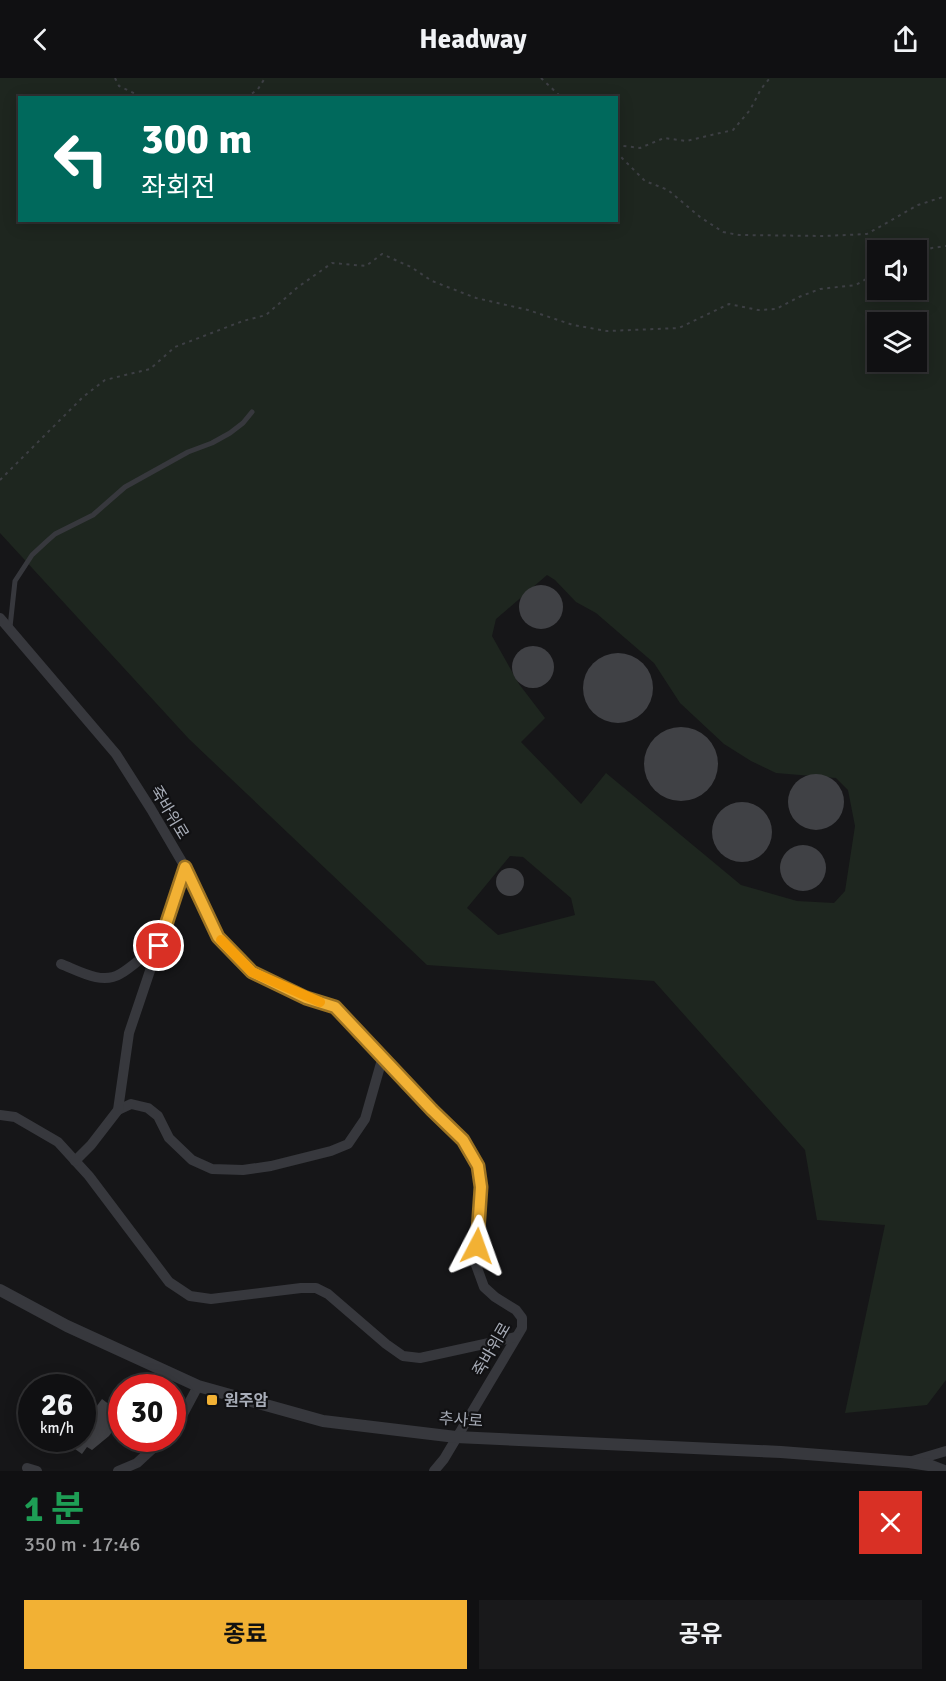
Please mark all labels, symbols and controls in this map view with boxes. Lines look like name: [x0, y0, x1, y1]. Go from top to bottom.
icon: back: [24, 23, 57, 56]
text: Headway: [419, 23, 527, 56]
icon: share: [889, 23, 922, 56]
text: 300 m: [141, 114, 252, 165]
icon: left: [42, 120, 120, 198]
text: 좌회전: [141, 171, 216, 204]
map controls: [867, 240, 927, 372]
button: sound: [867, 240, 927, 300]
button: layers: [867, 312, 927, 372]
street label: 죽바위로: [145, 782, 193, 843]
pin: [133, 920, 184, 971]
icon: arrive: [142, 929, 175, 962]
position arrow: [445, 1214, 509, 1278]
street label: 죽바위로: [468, 1319, 515, 1380]
speed limit sign: 30: [108, 1374, 186, 1452]
text: 26: [41, 1387, 73, 1424]
place label: 원주암: [224, 1391, 268, 1411]
marker: 원주암: [205, 1393, 219, 1407]
street label: 추사로: [438, 1408, 484, 1432]
text: km/h: [40, 1419, 74, 1437]
text: 1 분: [24, 1487, 84, 1532]
button: close: [859, 1491, 922, 1554]
text: 350 m · 17:46: [24, 1532, 140, 1557]
button: 종료: [24, 1600, 467, 1669]
button: 공유: [479, 1600, 922, 1669]

